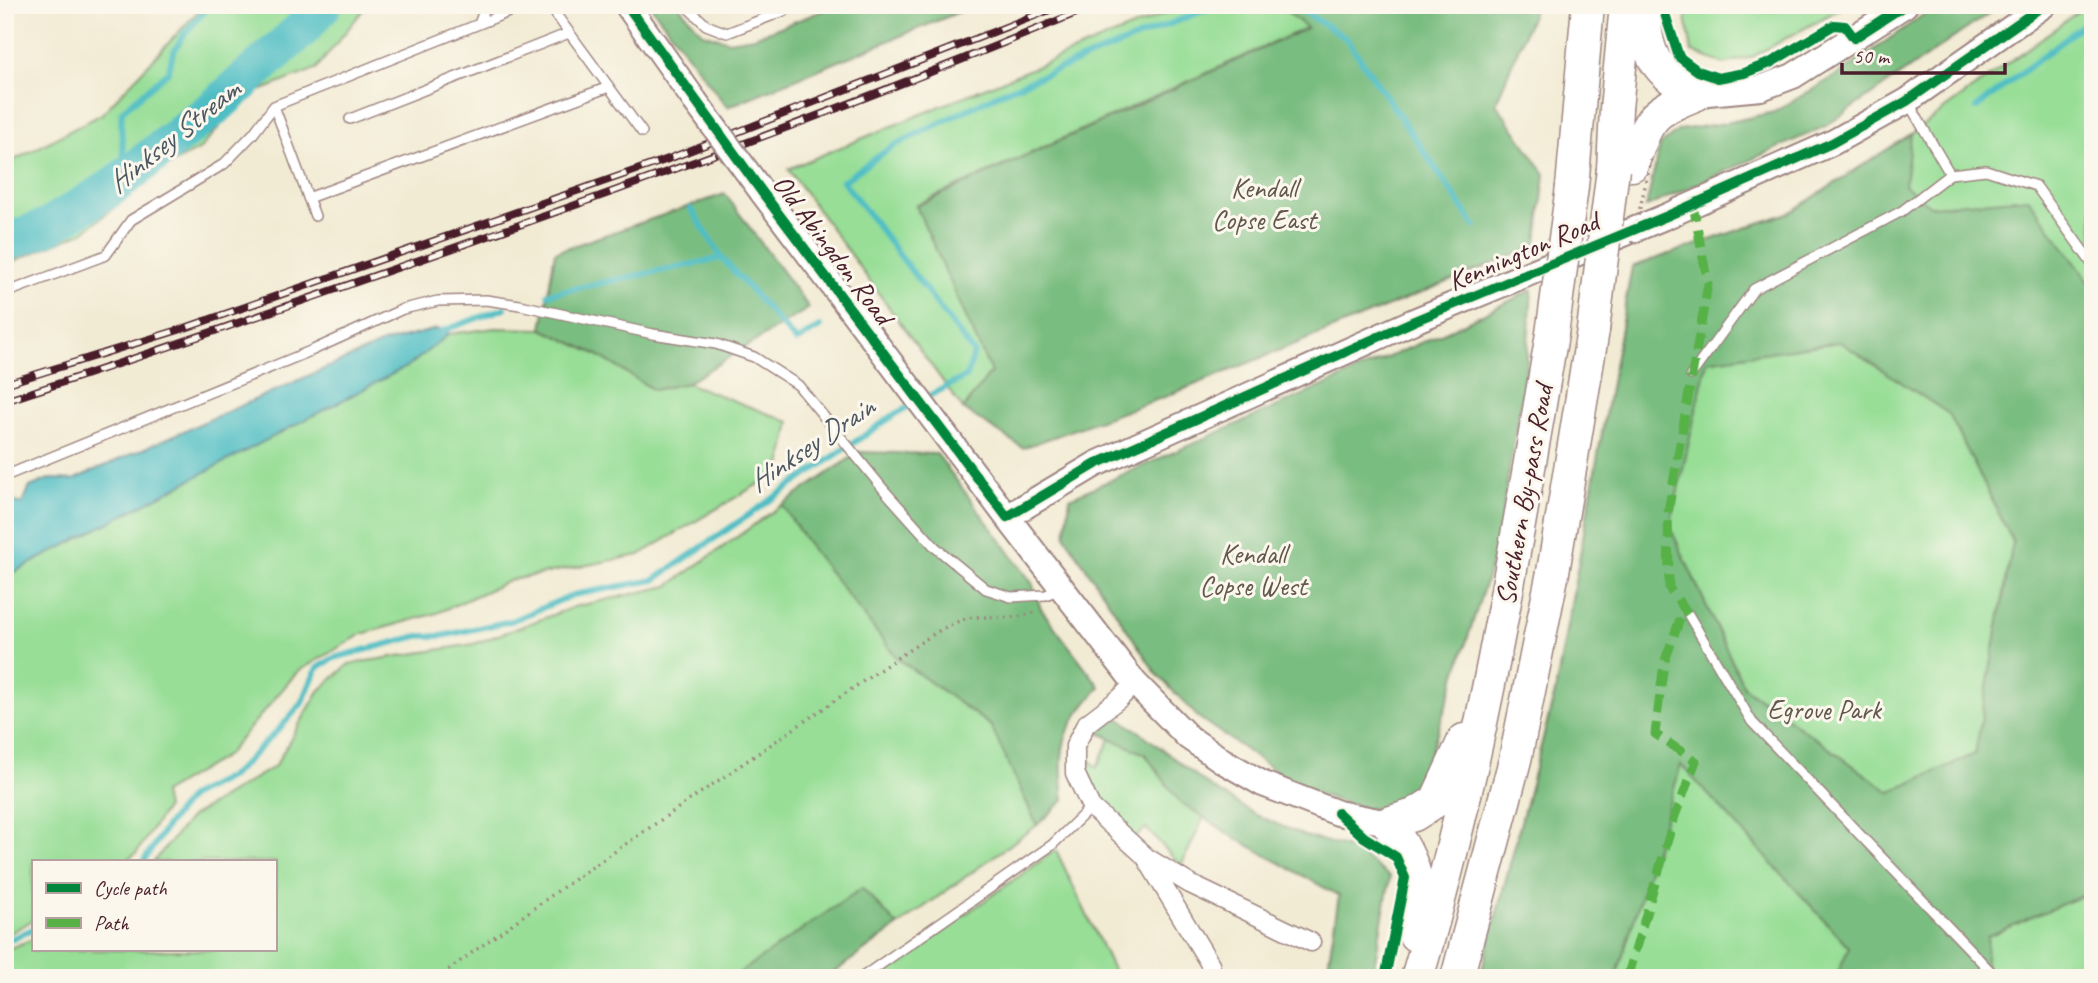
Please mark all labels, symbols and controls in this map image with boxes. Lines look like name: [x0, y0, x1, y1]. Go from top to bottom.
scale bar: [1842, 32, 2005, 76]
text: 50 m: [1853, 43, 1891, 69]
water label: Hinksey Stream: [99, 69, 249, 201]
street label: Old Abingdon Road: [765, 167, 903, 334]
park label: Kendall Copse East: [1212, 170, 1319, 237]
street label: Kennington Road: [1442, 202, 1607, 298]
street label: Southern By-pass Road: [1487, 378, 1561, 608]
water label: Hinksey Drain: [741, 387, 883, 500]
park label: Kendall Copse West: [1199, 536, 1309, 603]
park label: Egrove Park: [1767, 692, 1883, 727]
legend: [32, 860, 276, 951]
text: Cycle path: [94, 875, 167, 901]
text: Path: [94, 910, 130, 936]

